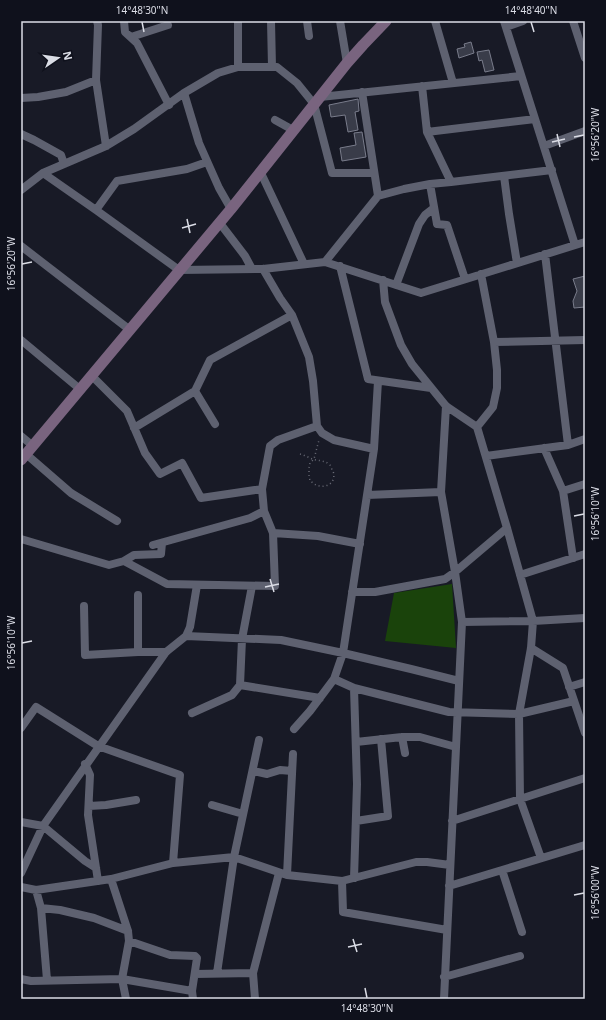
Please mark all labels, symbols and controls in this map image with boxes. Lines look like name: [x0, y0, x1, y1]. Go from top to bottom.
text: 14°48'30"N: [116, 3, 168, 17]
text: 14°48'40"N: [505, 3, 557, 17]
north arrow: [38, 38, 78, 78]
text: N: [60, 50, 77, 62]
text: 16°56'20"W: [588, 107, 602, 162]
text: 16°56'20"W: [4, 236, 18, 291]
text: 16°56'10"W: [588, 486, 602, 541]
text: 16°56'10"W: [4, 615, 18, 670]
text: 16°56'00"W: [588, 865, 602, 920]
text: 14°48'30"N: [341, 1001, 393, 1015]

